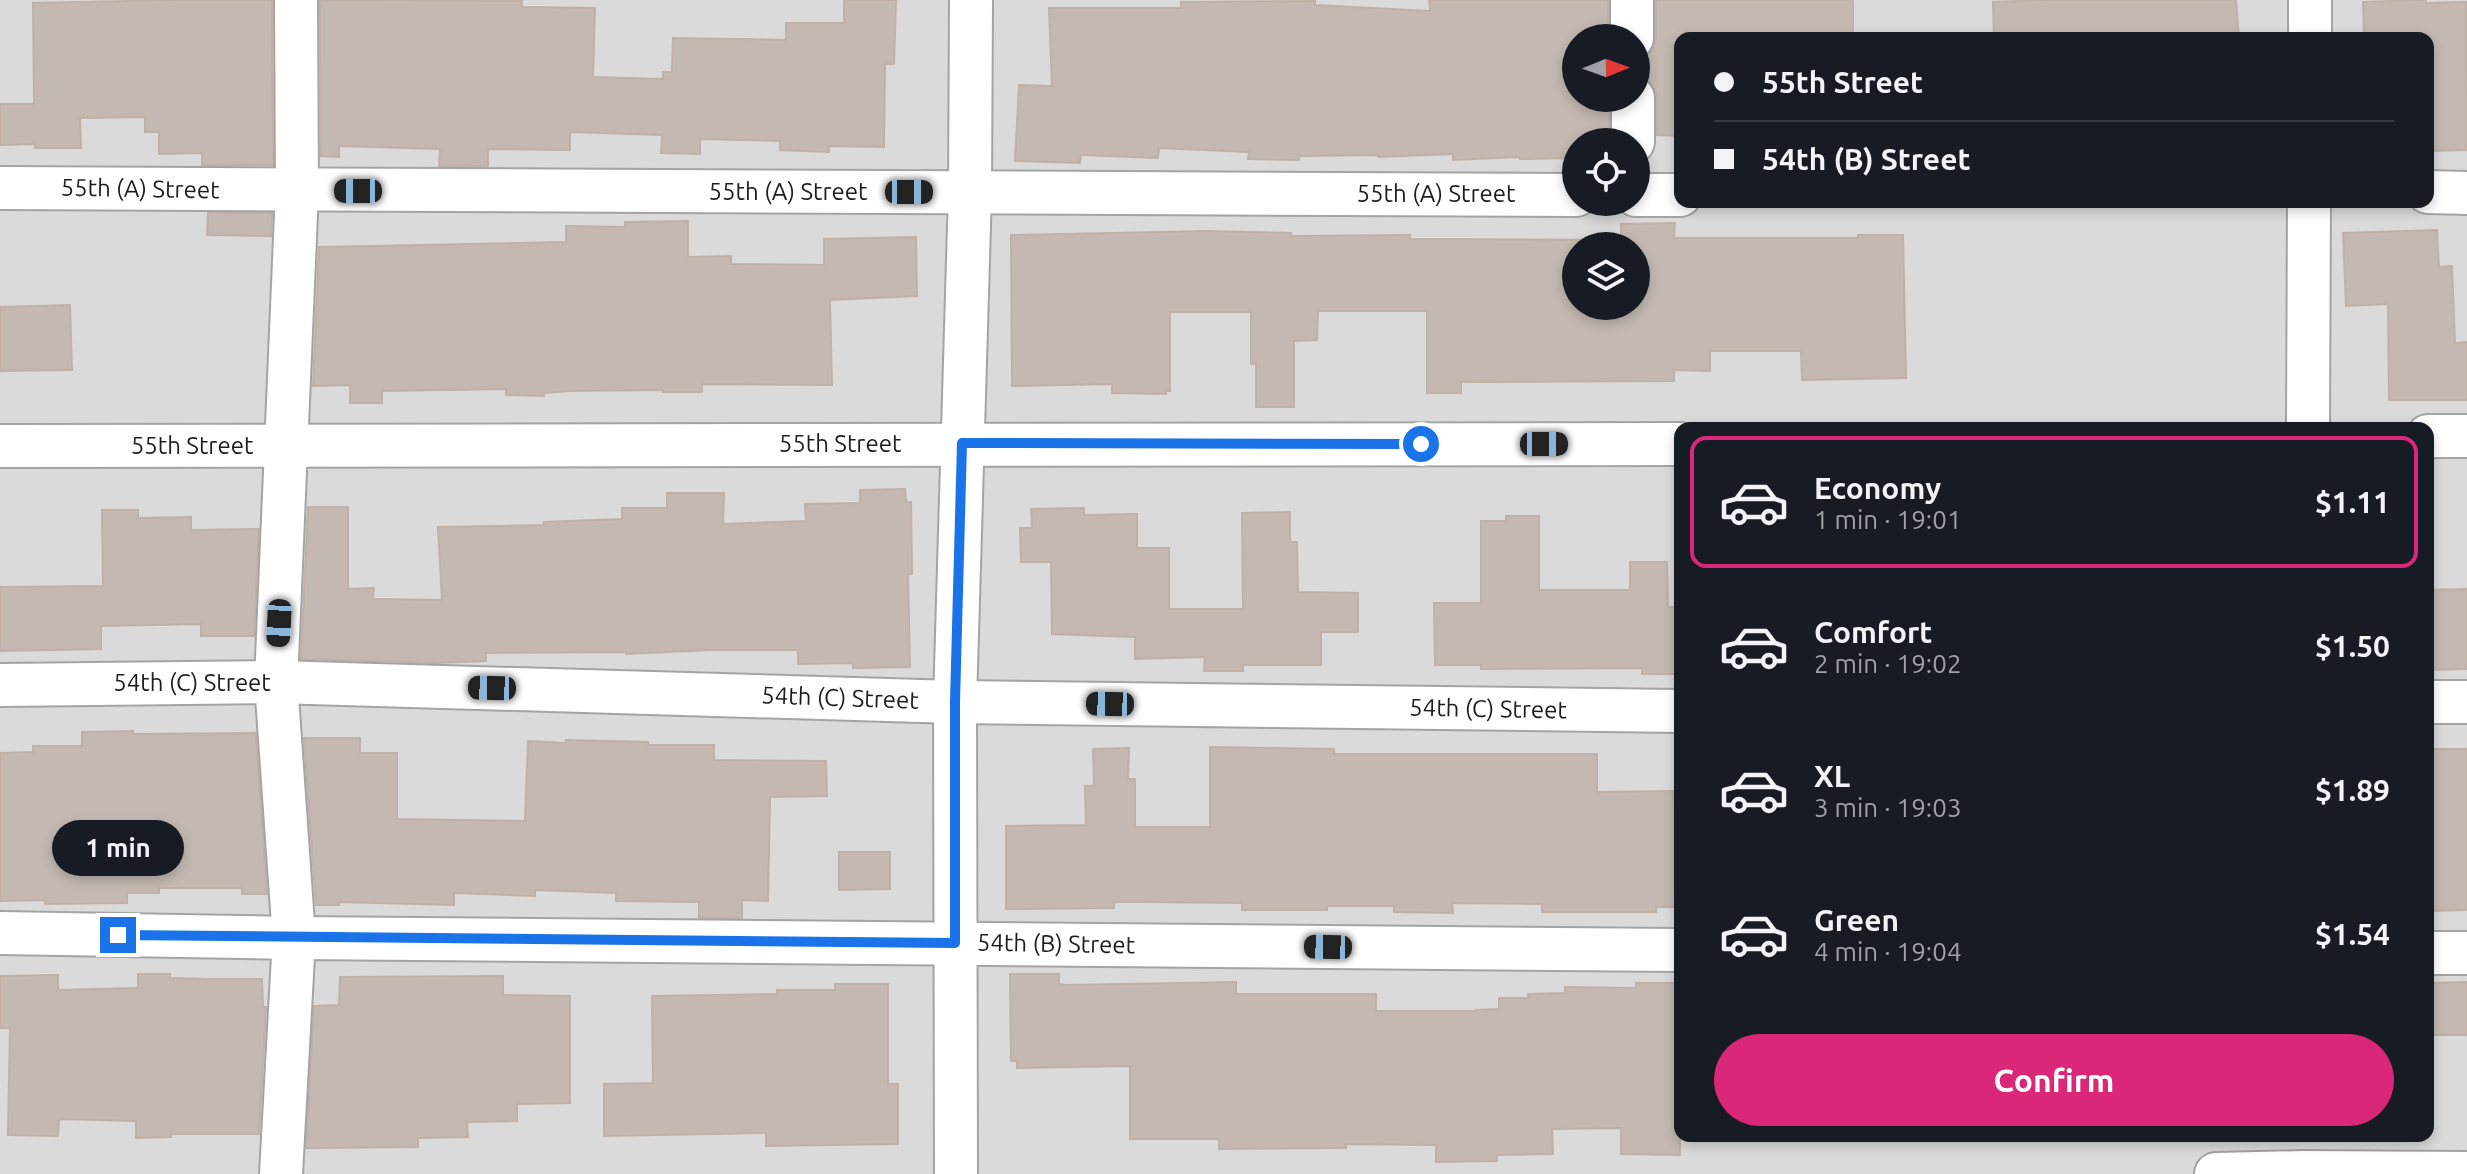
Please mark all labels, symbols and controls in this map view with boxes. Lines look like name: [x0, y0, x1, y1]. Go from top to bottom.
north arrow: [1562, 24, 1650, 112]
map controls: [1562, 24, 1650, 320]
text: 55th Street: [1762, 65, 1923, 99]
button: locate: [1562, 128, 1650, 216]
text: 54th (B) Street: [1762, 142, 1970, 176]
street label: 55th (A) Street: [60, 174, 220, 203]
street label: 55th (A) Street: [709, 178, 868, 205]
car: [334, 179, 382, 203]
car: [885, 180, 933, 204]
street label: 55th (A) Street: [1357, 180, 1516, 207]
button: layers: [1562, 232, 1650, 320]
route start: [1403, 426, 1439, 462]
street label: 55th Street: [779, 430, 902, 457]
street label: 55th Street: [131, 432, 254, 459]
car: [1520, 432, 1568, 456]
icon: car: [1718, 466, 1790, 538]
text: Economy: [1814, 471, 1941, 505]
text: $1.11: [2315, 485, 2390, 519]
text: 1 min · 19:01: [1814, 505, 1962, 534]
car: [266, 598, 292, 648]
icon: car: [1718, 610, 1790, 682]
text: Comfort: [1814, 615, 1932, 649]
text: $1.50: [2315, 629, 2390, 663]
text: 2 min · 19:02: [1814, 649, 1962, 678]
street label: 54th (C) Street: [113, 669, 271, 696]
car: [468, 676, 516, 700]
street label: 54th (C) Street: [761, 681, 920, 714]
car: [1086, 692, 1134, 716]
street label: 54th (C) Street: [1409, 694, 1568, 723]
icon: car: [1718, 754, 1790, 826]
text: XL: [1814, 759, 1850, 793]
text: $1.89: [2315, 773, 2390, 807]
text: 3 min · 19:03: [1814, 793, 1962, 822]
callout: 1 min: [52, 819, 184, 875]
text: 1 min: [85, 833, 151, 862]
icon: car: [1718, 898, 1790, 970]
text: Green: [1814, 903, 1899, 937]
route end: [100, 917, 136, 953]
text: $1.54: [2315, 917, 2390, 951]
street label: 54th (B) Street: [977, 929, 1136, 958]
car: [1304, 935, 1352, 959]
text: 4 min · 19:04: [1814, 937, 1962, 966]
button: Confirm: [1714, 1034, 2394, 1126]

